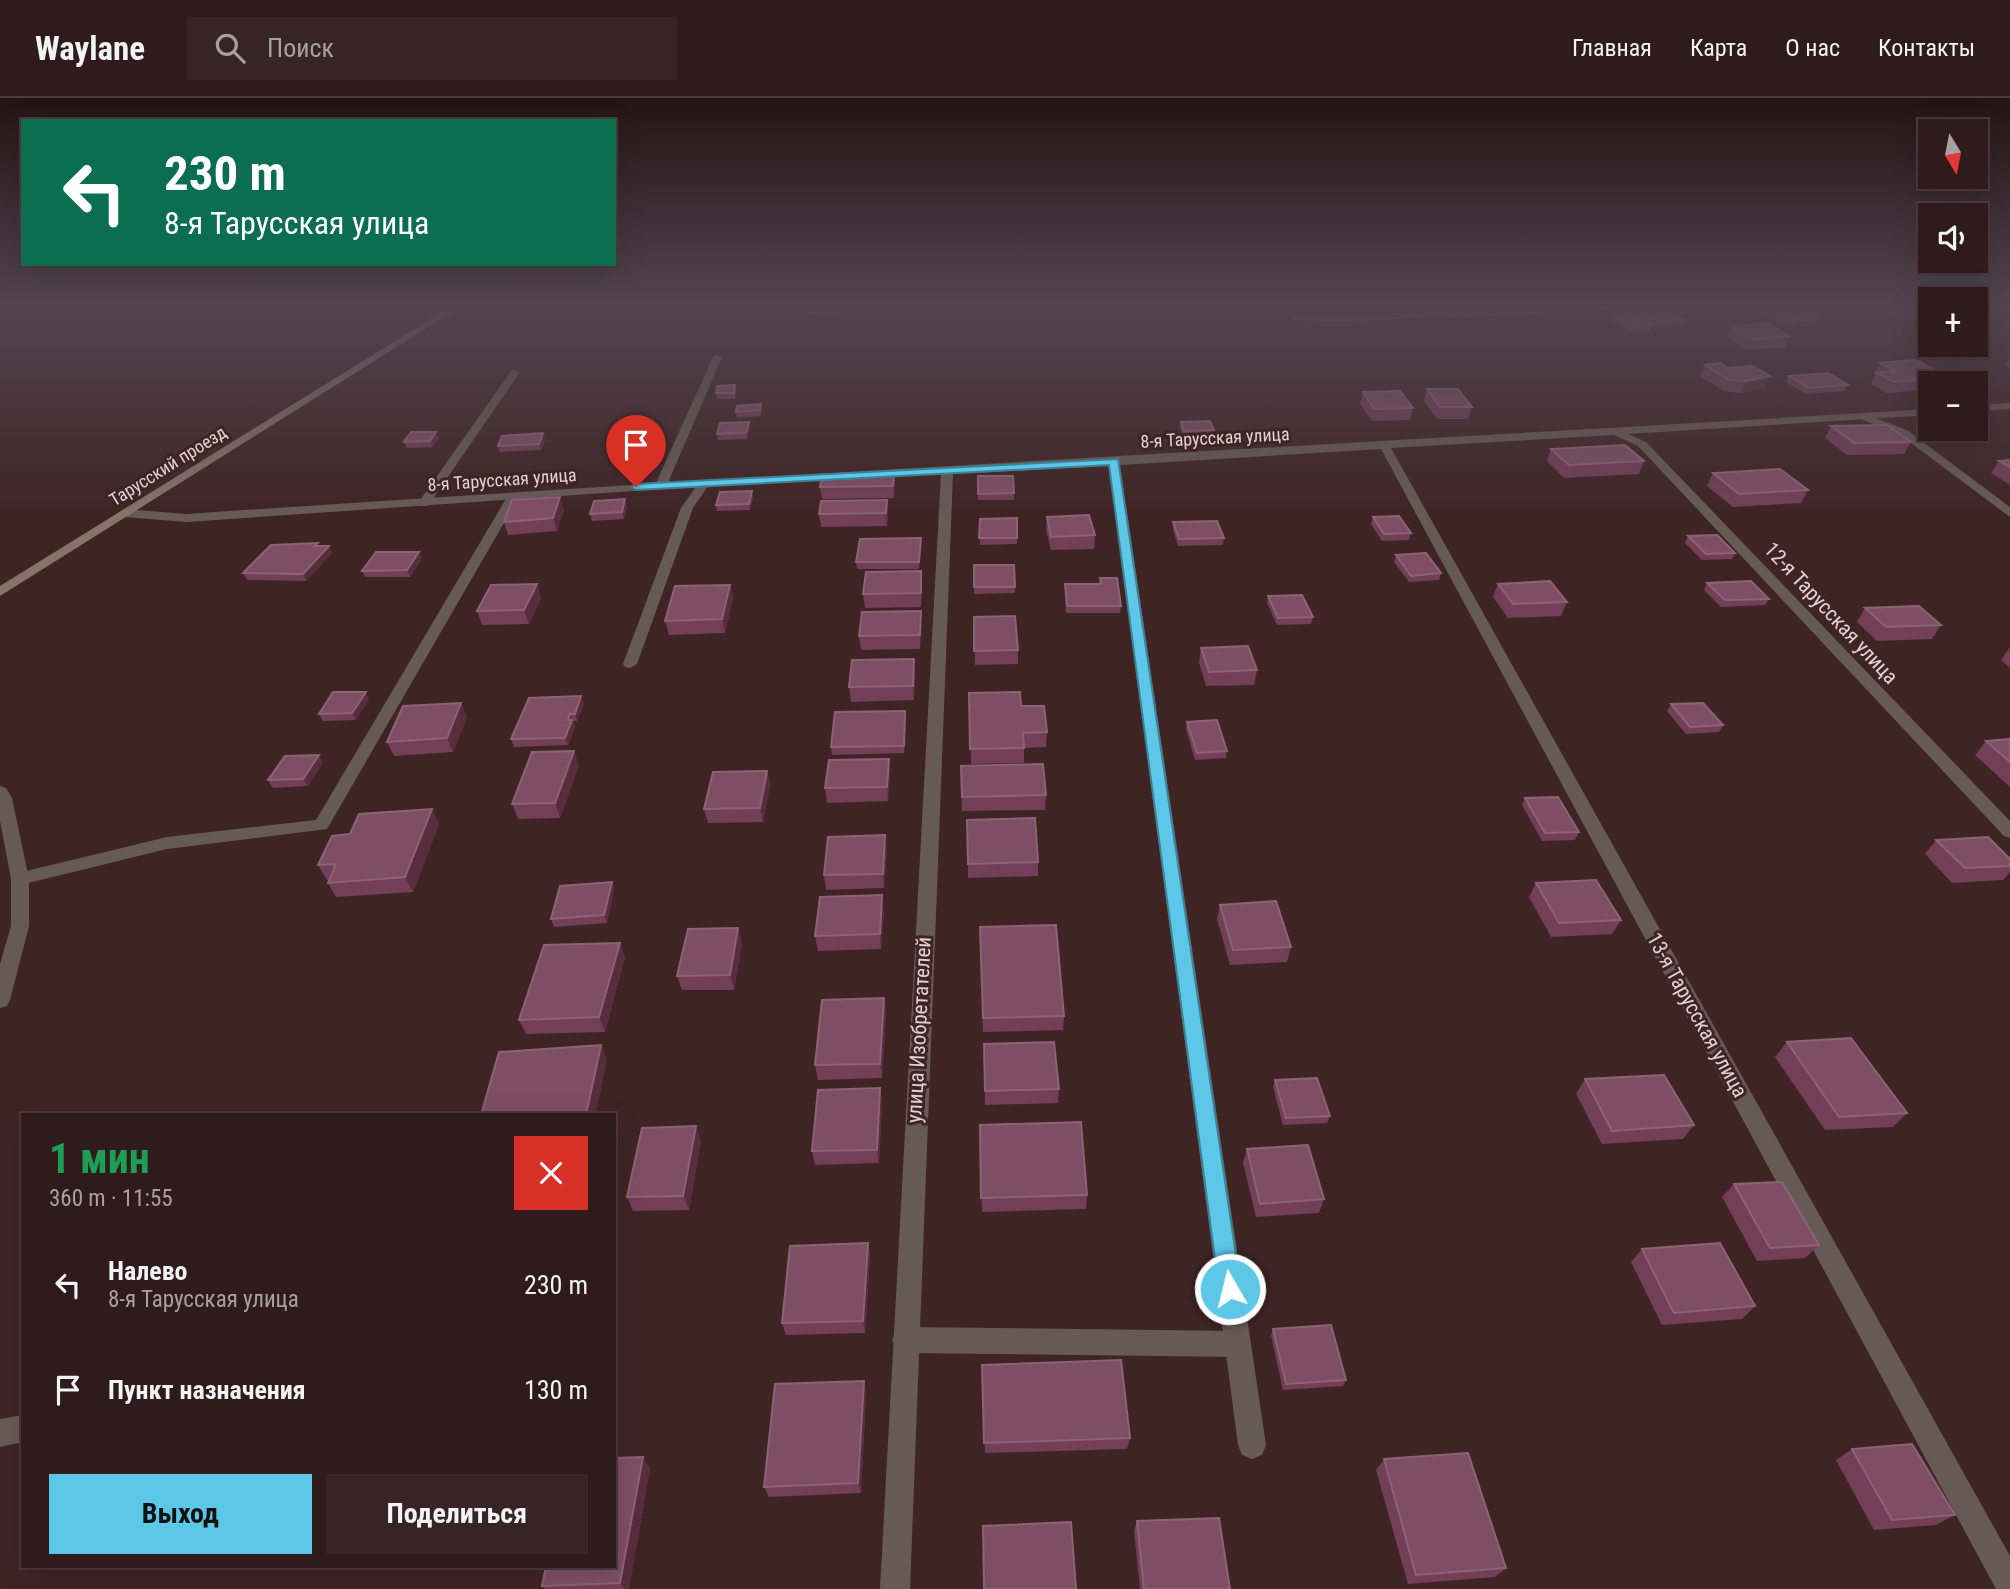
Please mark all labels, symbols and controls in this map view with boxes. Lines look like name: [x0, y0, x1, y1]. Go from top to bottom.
search box: [187, 17, 677, 80]
text: Waylane: [35, 29, 145, 68]
icon: search: [211, 29, 249, 67]
text: Поиск: [267, 33, 334, 63]
text: Главная: [1572, 34, 1652, 62]
text: Карта: [1690, 34, 1747, 62]
text: О нас: [1785, 34, 1840, 62]
text: Контакты: [1878, 34, 1975, 62]
north arrow: [1918, 119, 1988, 189]
map controls: [1918, 119, 1988, 441]
text: 230 m: [164, 145, 286, 202]
icon: left: [49, 147, 140, 238]
button: sound: [1918, 203, 1988, 273]
text: 8-я Тарусская улица: [164, 204, 429, 242]
button: +: [1918, 287, 1988, 357]
button: −: [1918, 371, 1988, 441]
pin: [606, 415, 666, 487]
street label: Тарусский проезд: [105, 421, 230, 510]
street label: 8-я Тарусская улица: [1140, 423, 1290, 452]
icon: arrive: [617, 426, 655, 464]
street label: 8-я Тарусская улица: [427, 464, 577, 495]
street label: 12-я Тарусская улица: [1759, 537, 1903, 689]
street label: 13-я Тарусская улица: [1642, 929, 1752, 1101]
street label: улица Изобретателей: [902, 936, 936, 1124]
text: 1 мин: [49, 1134, 150, 1183]
button: close: [514, 1136, 588, 1210]
text: 360 m · 11:55: [49, 1185, 173, 1212]
position arrow: [1193, 1252, 1267, 1326]
text: Налево: [108, 1256, 188, 1286]
icon: left: [49, 1266, 87, 1304]
text: 230 m: [524, 1270, 588, 1300]
text: 8-я Тарусская улица: [108, 1286, 299, 1313]
icon: arrive: [49, 1371, 87, 1409]
text: Пункт назначения: [108, 1375, 306, 1405]
text: 130 m: [524, 1375, 588, 1405]
button: Выход: [49, 1474, 312, 1554]
button: Поделиться: [326, 1474, 588, 1554]

